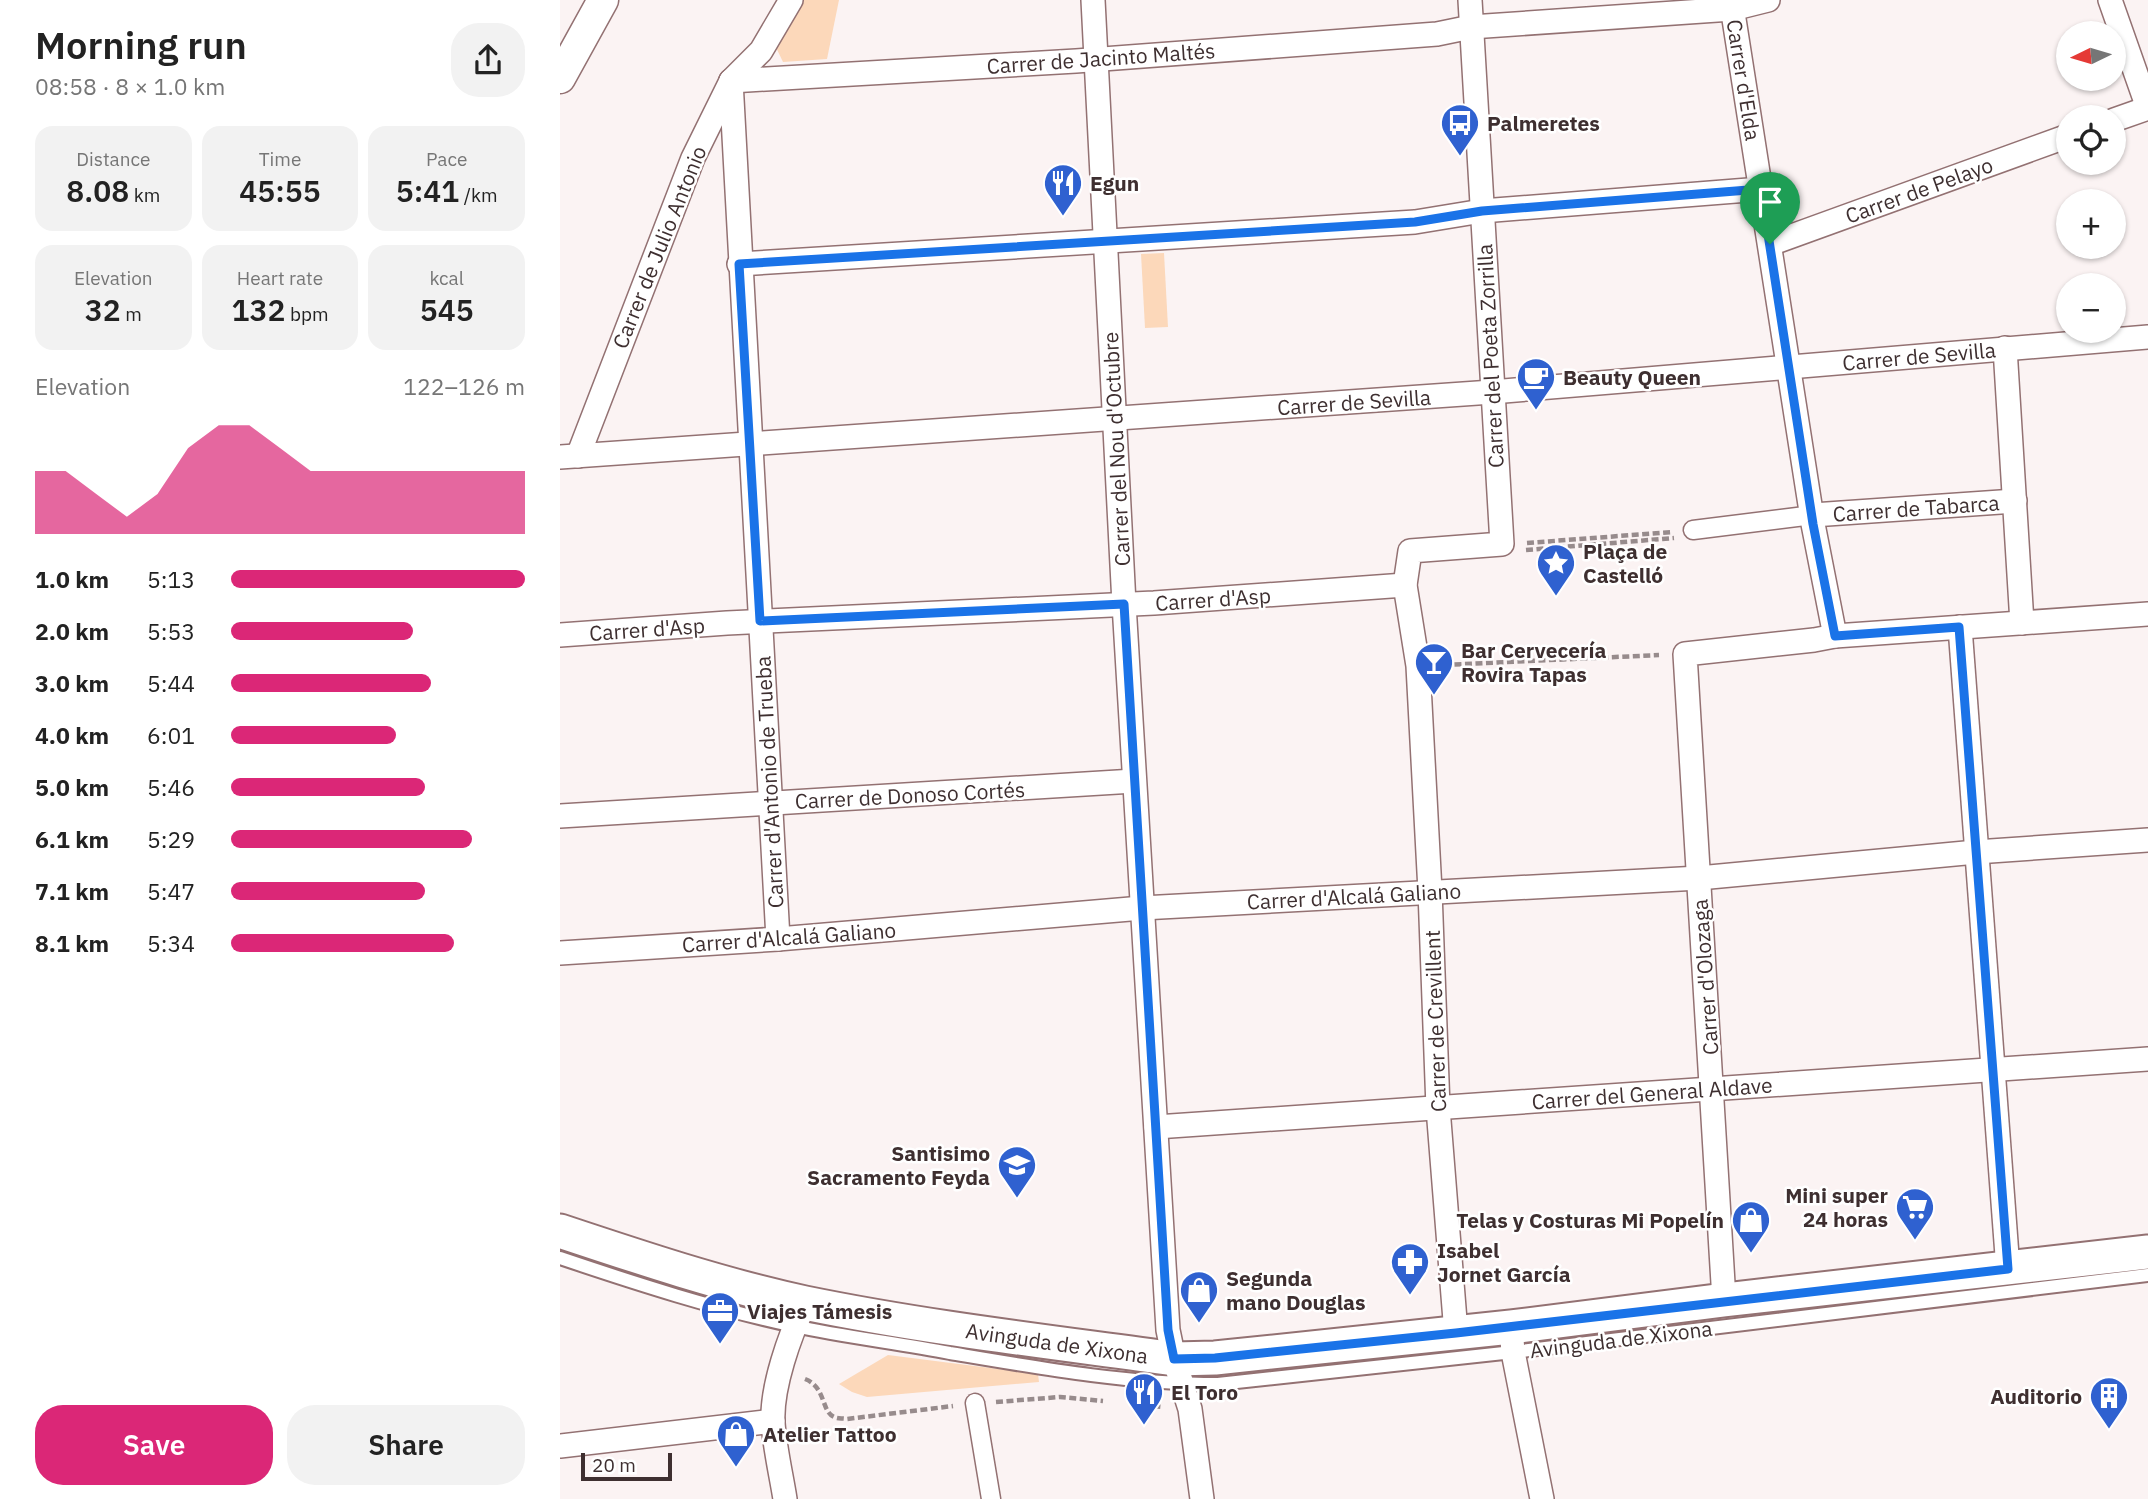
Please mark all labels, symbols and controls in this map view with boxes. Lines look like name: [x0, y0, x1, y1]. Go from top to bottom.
street label: Carrer d'Elda: [1721, 17, 1767, 143]
text: Morning run: [35, 20, 247, 69]
north arrow: [2056, 21, 2126, 91]
map controls: [2056, 21, 2126, 343]
button: share: [451, 23, 525, 97]
street label: Carrer de Jacinto Maltés: [986, 36, 1216, 80]
text: 08:58 · 8 × 1.0 km: [35, 71, 225, 101]
bus stop icon: Palmeretes: [1439, 102, 1481, 157]
button: locate: [2056, 105, 2126, 175]
place label: Palmeretes: [1487, 109, 1600, 137]
street label: Carrer de Julio Antonio: [606, 142, 712, 352]
text: Distance: [76, 147, 150, 171]
text: Time: [259, 147, 301, 171]
text: Pace: [426, 147, 467, 171]
street label: Carrer de Pelayo: [1841, 150, 1997, 230]
restaurant icon: Egun: [1042, 162, 1084, 217]
place label: Egun: [1090, 169, 1139, 197]
text: 8.08: [66, 171, 129, 210]
text: 45:55: [239, 171, 321, 210]
text: 5:41: [396, 171, 459, 210]
pin: [1740, 172, 1800, 244]
text: km: [129, 183, 160, 207]
text: /km: [459, 183, 498, 207]
icon: arrive: [1751, 183, 1789, 221]
button: +: [2056, 189, 2126, 259]
street label: Carrer del Poeta Zorrilla: [1470, 243, 1510, 469]
text: Elevation: [74, 266, 153, 290]
text: Heart rate: [237, 266, 323, 290]
text: kcal: [429, 266, 464, 290]
button: −: [2056, 273, 2126, 343]
text: 32: [85, 290, 121, 329]
text: 132: [231, 290, 285, 329]
text: 545: [420, 290, 474, 329]
text: m: [121, 302, 142, 326]
text: bpm: [285, 302, 329, 326]
street label: Carrer del Nou d'Octubre: [1096, 331, 1136, 567]
street label: Carrer de Sevilla: [1841, 335, 1997, 377]
cafe icon: Beauty Queen: [1515, 356, 1557, 411]
place label: Beauty Queen: [1563, 363, 1701, 391]
text: Elevation: [35, 371, 130, 401]
text: 122–126 m: [403, 371, 525, 401]
street label: Carrer de Sevilla: [1276, 383, 1432, 421]
street label: Carrer de Tabarca: [1832, 488, 2000, 528]
place label: Plaça de Castelló: [1583, 537, 1668, 589]
place icon: Plaça de Castelló: [1535, 542, 1577, 597]
text: 1.0 km: [35, 564, 109, 594]
text: 5:13: [147, 564, 195, 594]
street label: Carrer d'Asp: [1154, 581, 1272, 617]
street label: Carrer d'Asp: [588, 611, 706, 647]
text: 2.0 km: [35, 616, 109, 646]
text: 5:53: [147, 616, 195, 646]
place label: Bar Cervecería Rovira Tapas: [1461, 636, 1606, 688]
bar icon: Bar Cervecería Rovira Tapas: [1413, 641, 1455, 696]
street label: Carrer d'Antonio de Trueba: [748, 655, 790, 909]
text: 3.0 km: [35, 668, 109, 698]
text: 5:44: [147, 668, 195, 698]
text: 4.0 km: [35, 720, 109, 750]
text: 6:01: [147, 720, 195, 750]
text: 5.0 km: [35, 772, 109, 802]
text: 5:46: [147, 772, 195, 802]
street label: Carrer de Donoso Cortés: [794, 775, 1026, 815]
text: 6.1 km: [35, 824, 109, 854]
text: 5:29: [147, 824, 195, 854]
text: 7.1 km: [35, 876, 109, 906]
text: 5:47: [147, 876, 195, 906]
street label: Carrer d'Alcalá Galiano: [1246, 876, 1462, 916]
street label: Carrer d'Olozaga: [1686, 898, 1724, 1056]
street label: Carrer d'Alcalá Galiano: [681, 916, 897, 958]
text: 8.1 km: [35, 928, 109, 958]
text: 5:34: [147, 928, 195, 958]
street label: Carrer de Crevillent: [1418, 929, 1452, 1113]
street label: Carrer del General Aldave: [1531, 1071, 1773, 1115]
place label: Santisimo Sacramento Feyda: [807, 1139, 990, 1191]
school or university icon: Santisimo Sacramento Feyda: [996, 1144, 1038, 1199]
place label: Mini super 24 horas: [1785, 1181, 1889, 1233]
supermarket icon: Mini super 24 horas: [1894, 1186, 1936, 1241]
shop icon: Telas y Costuras Mi Popelín: [1730, 1199, 1772, 1254]
place label: Telas y Costuras Mi Popelín: [1456, 1206, 1724, 1234]
place label: Isabel Jornet García: [1437, 1236, 1571, 1288]
pharmacy icon: Isabel Jornet García: [1389, 1241, 1431, 1296]
place label: Segunda mano Douglas: [1226, 1264, 1366, 1316]
shop icon: Segunda mano Douglas: [1178, 1269, 1220, 1324]
office icon: Viajes Támesis: [699, 1290, 741, 1345]
place label: Viajes Támesis: [747, 1297, 892, 1325]
street label: Avinguda de Xixona: [1528, 1314, 1714, 1364]
street label: Avinguda de Xixona: [964, 1316, 1150, 1370]
restaurant icon: El Toro: [1123, 1371, 1165, 1426]
building icon: Auditorio: [2088, 1375, 2130, 1430]
place label: El Toro: [1171, 1378, 1238, 1406]
place label: Auditorio: [1990, 1382, 2082, 1410]
button: Save: [35, 1405, 273, 1485]
button: Share: [287, 1405, 525, 1485]
shop icon: Atelier Tattoo: [715, 1413, 757, 1468]
place label: Atelier Tattoo: [763, 1420, 897, 1448]
scale bar: [581, 1450, 672, 1482]
text: 20 m: [592, 1453, 636, 1477]

